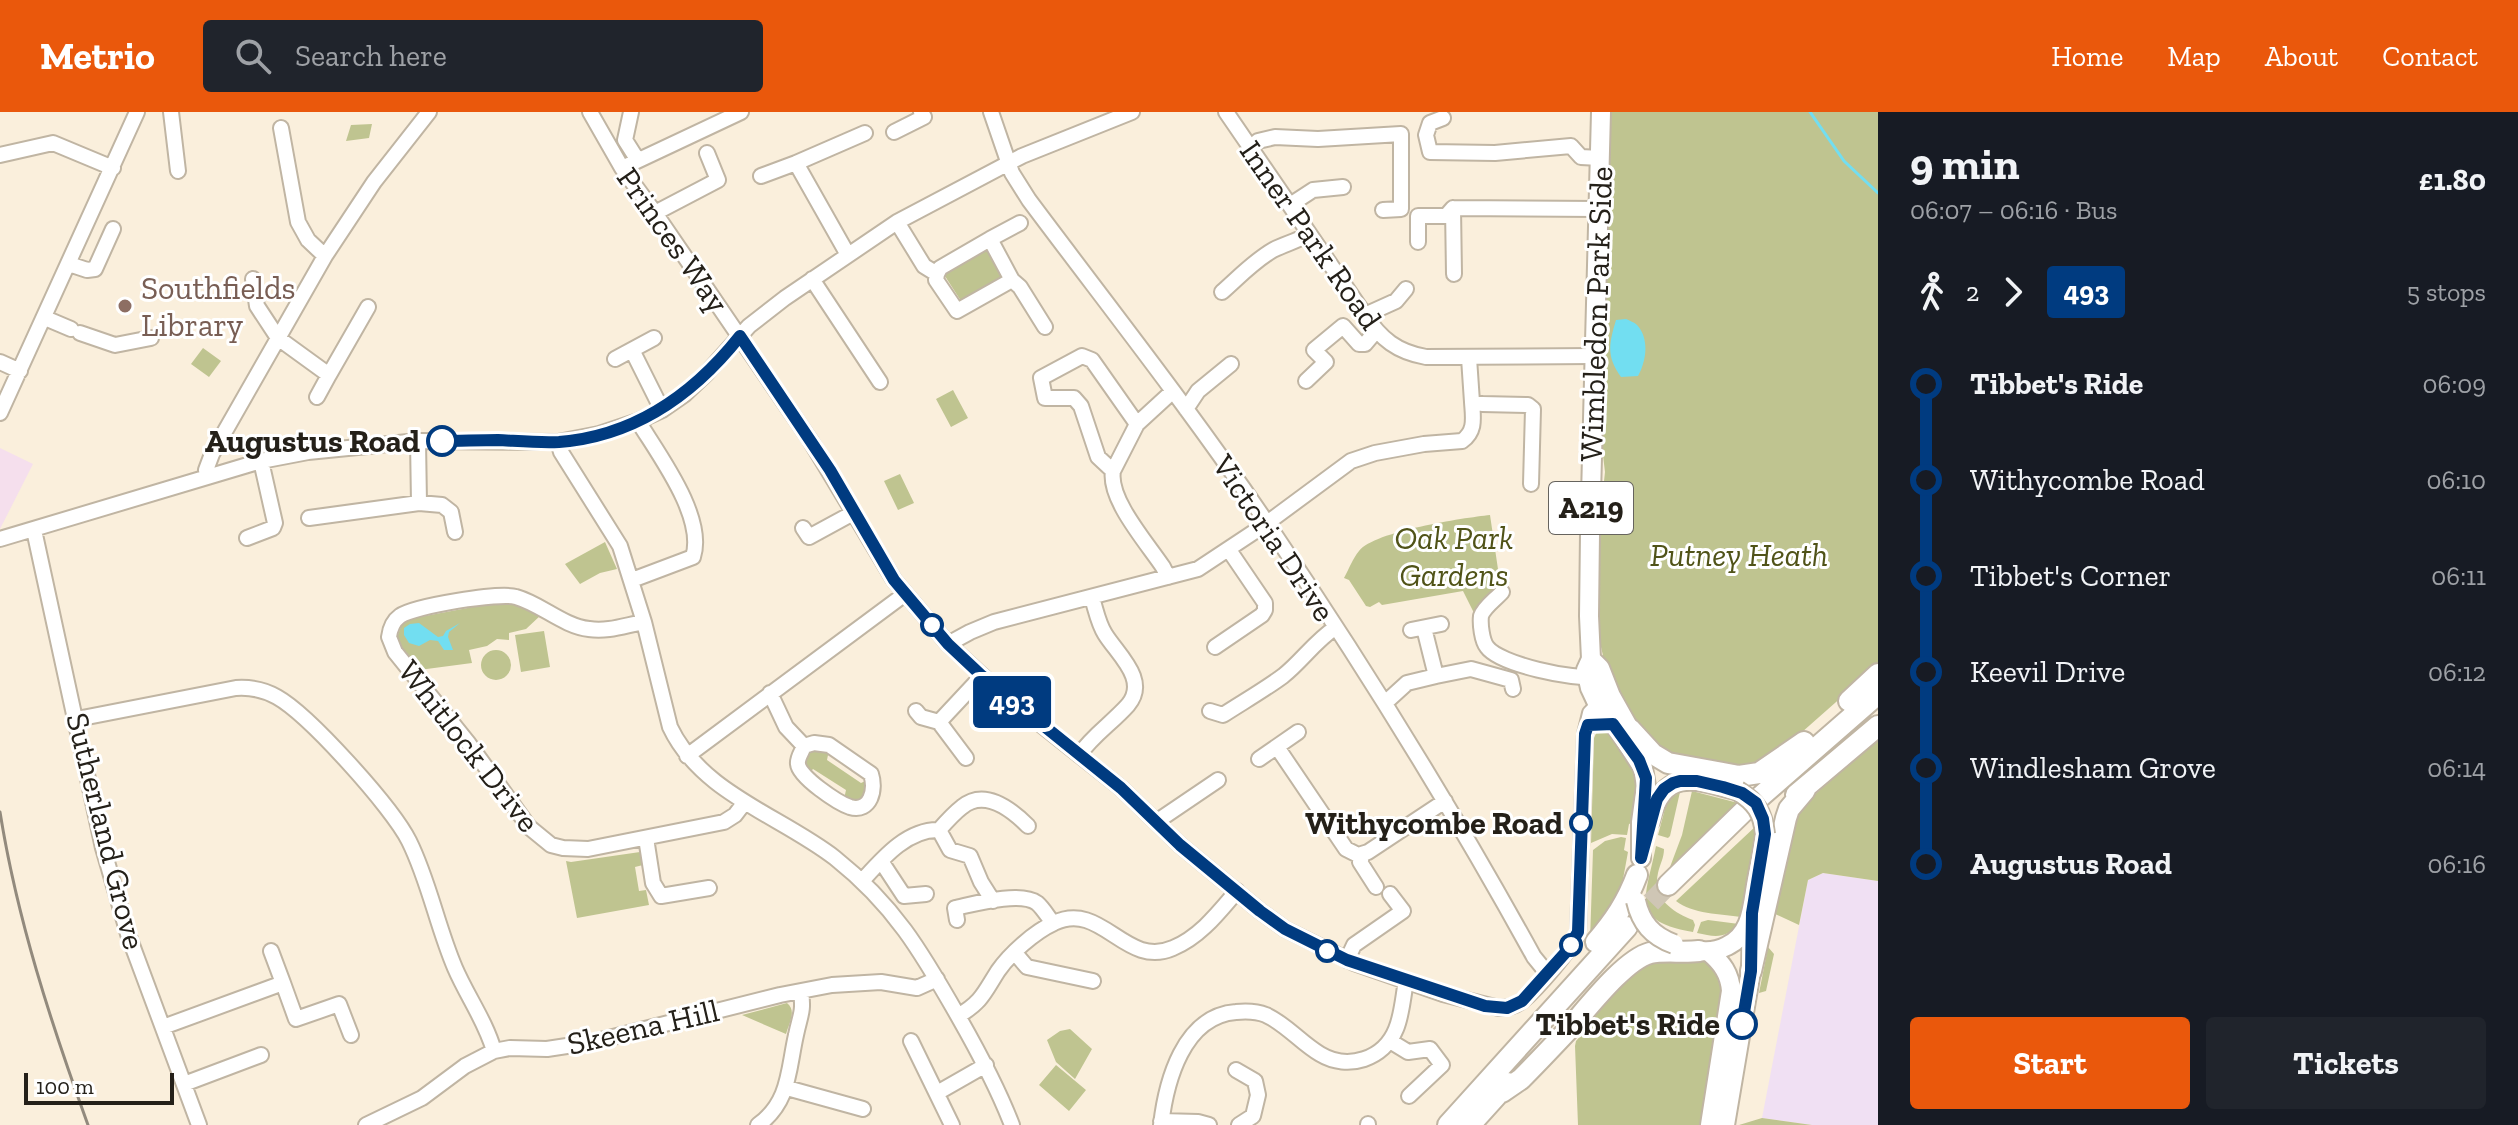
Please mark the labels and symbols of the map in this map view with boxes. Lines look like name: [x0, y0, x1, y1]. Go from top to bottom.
street label: Inner Park Road: [1232, 133, 1390, 337]
street label: Princes Way: [609, 160, 737, 321]
street label: Wimbledon Park Side: [1572, 166, 1620, 462]
place label: Southfields Library: [141, 269, 296, 344]
marker: Southfields Library: [116, 297, 134, 315]
place label: Augustus Road: [205, 422, 420, 460]
marker: Augustus Road: [427, 426, 457, 456]
street label: Victoria Drive: [1204, 447, 1344, 628]
road number: A219: [1549, 482, 1633, 534]
park label: Oak Park Gardens: [1395, 519, 1513, 594]
park label: Putney Heath: [1650, 536, 1828, 574]
unlabelled marker: [921, 614, 943, 636]
street label: Whitlock Drive: [390, 653, 548, 839]
line badge: 493: [966, 676, 1058, 728]
street label: Sutherland Grove: [58, 709, 154, 953]
place label: Withycombe Road: [1305, 804, 1563, 842]
marker: Withycombe Road: [1570, 812, 1592, 834]
unlabelled marker: [1560, 934, 1582, 956]
unlabelled marker: [1316, 940, 1338, 962]
street label: Skeena Hill: [563, 991, 723, 1063]
place label: Tibbet's Ride: [1535, 1005, 1720, 1043]
marker: Tibbet's Ride: [1727, 1009, 1757, 1039]
scale bar: [24, 1069, 174, 1105]

